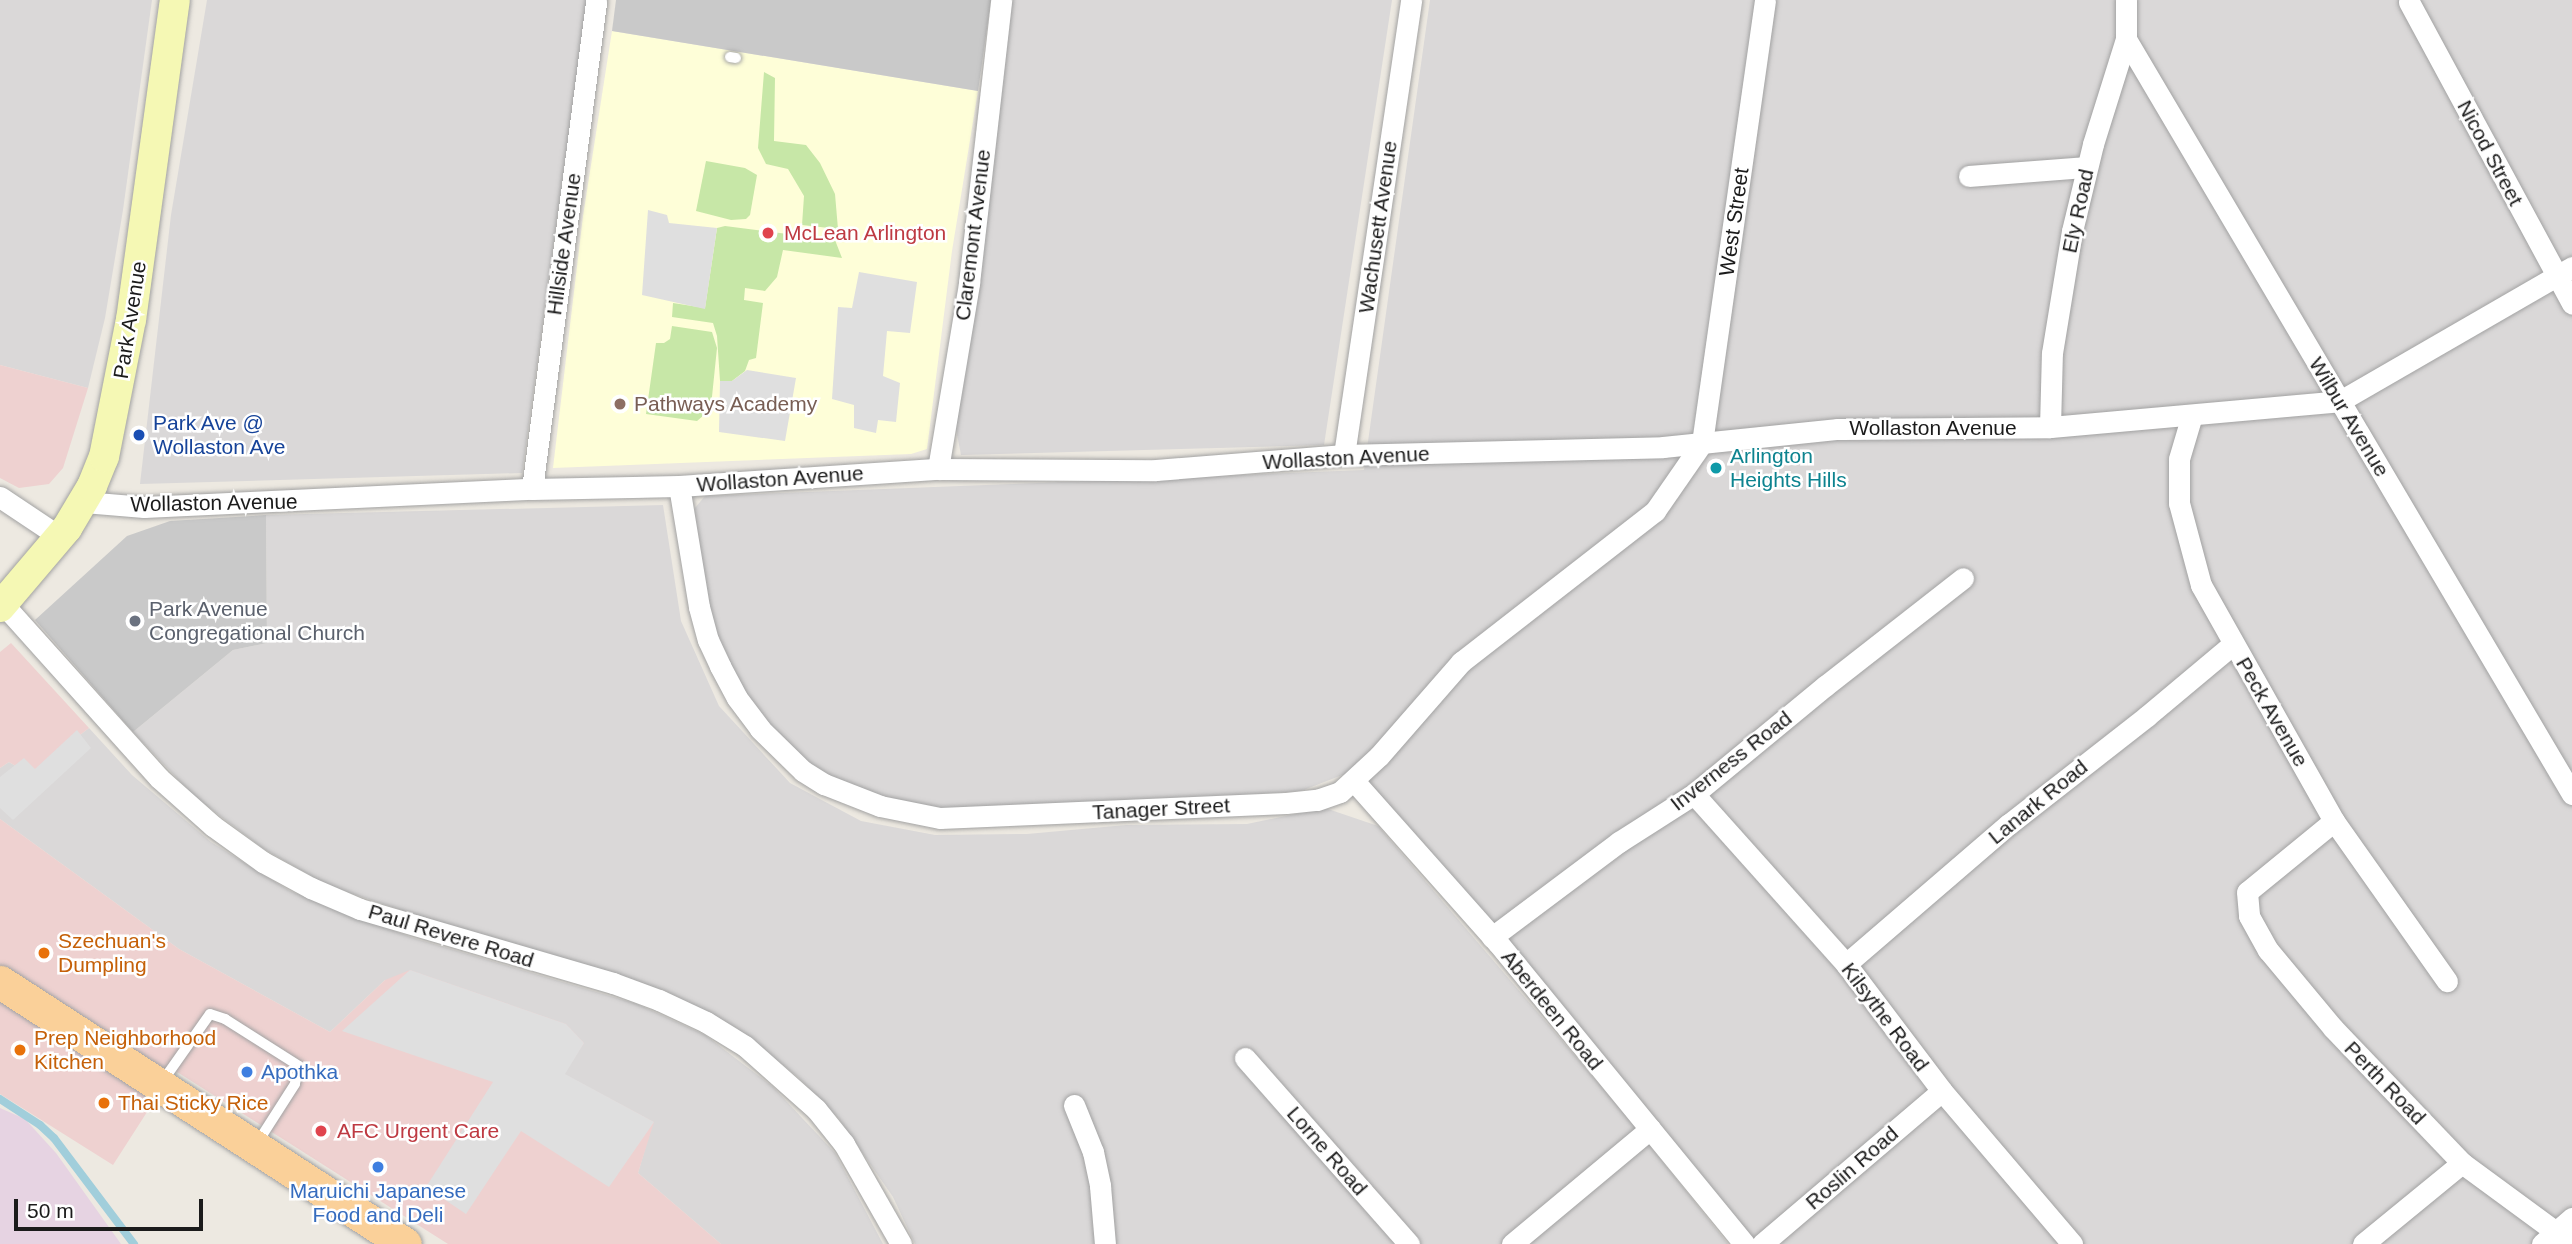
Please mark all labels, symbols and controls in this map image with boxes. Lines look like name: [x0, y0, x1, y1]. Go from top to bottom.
street label: Nicod Street: [2452, 96, 2528, 210]
street label: Wachusett Avenue: [1353, 139, 1403, 315]
street label: Claremont Avenue: [950, 147, 996, 323]
street label: West Street: [1714, 166, 1754, 278]
street label: Ely Road: [2057, 167, 2099, 255]
street label: Hillside Avenue: [541, 171, 587, 317]
place label: McLean Arlington: [784, 220, 947, 246]
marker: McLean Arlington: [758, 223, 778, 243]
street label: Park Avenue: [108, 259, 152, 381]
street label: Wilbur Avenue: [2303, 352, 2395, 482]
place label: Pathways Academy: [634, 391, 818, 417]
marker: Pathways Academy: [612, 396, 628, 412]
place label: Park Ave @ Wollaston Ave: [153, 410, 286, 460]
street label: Wollaston Avenue: [1849, 415, 2017, 441]
marker: Park Ave @ Wollaston Ave: [131, 427, 147, 443]
street label: Wollaston Avenue: [1261, 441, 1431, 475]
place label: Arlington Heights Hills: [1730, 443, 1847, 493]
marker: Arlington Heights Hills: [1708, 460, 1724, 476]
street label: Wollaston Avenue: [695, 461, 865, 497]
street label: Wollaston Avenue: [130, 489, 298, 517]
place label: Park Avenue Congregational Church: [149, 596, 365, 646]
marker: Park Avenue Congregational Church: [127, 613, 143, 629]
street label: Peck Avenue: [2230, 652, 2314, 772]
street label: Inverness Road: [1665, 706, 1797, 816]
street label: Lanark Road: [1983, 754, 2093, 850]
street label: Tanager Street: [1092, 793, 1230, 825]
street label: Paul Revere Road: [365, 899, 537, 973]
place label: Szechuan's Dumpling: [58, 928, 166, 978]
marker: Szechuan's Dumpling: [36, 945, 52, 961]
street label: Aberdeen Road: [1496, 945, 1608, 1075]
street label: Kilsythe Road: [1836, 958, 1934, 1076]
place label: Prep Neighborhood Kitchen: [34, 1025, 216, 1075]
street label: Perth Road: [2339, 1036, 2431, 1130]
marker: Prep Neighborhood Kitchen: [12, 1042, 28, 1058]
place label: Apothka: [261, 1059, 338, 1085]
marker: Apothka: [239, 1064, 255, 1080]
place label: Thai Sticky Rice: [118, 1090, 269, 1116]
marker: Thai Sticky Rice: [96, 1095, 112, 1111]
street label: Lorne Road: [1281, 1101, 1373, 1201]
place label: AFC Urgent Care: [337, 1118, 499, 1144]
marker: AFC Urgent Care: [311, 1121, 331, 1141]
street label: Roslin Road: [1801, 1121, 1903, 1215]
marker: Maruichi Japanese Food and Deli: [370, 1159, 386, 1175]
place label: Maruichi Japanese Food and Deli: [290, 1178, 466, 1228]
scale bar: [18, 1184, 206, 1228]
text: 50 m: [27, 1199, 74, 1222]

